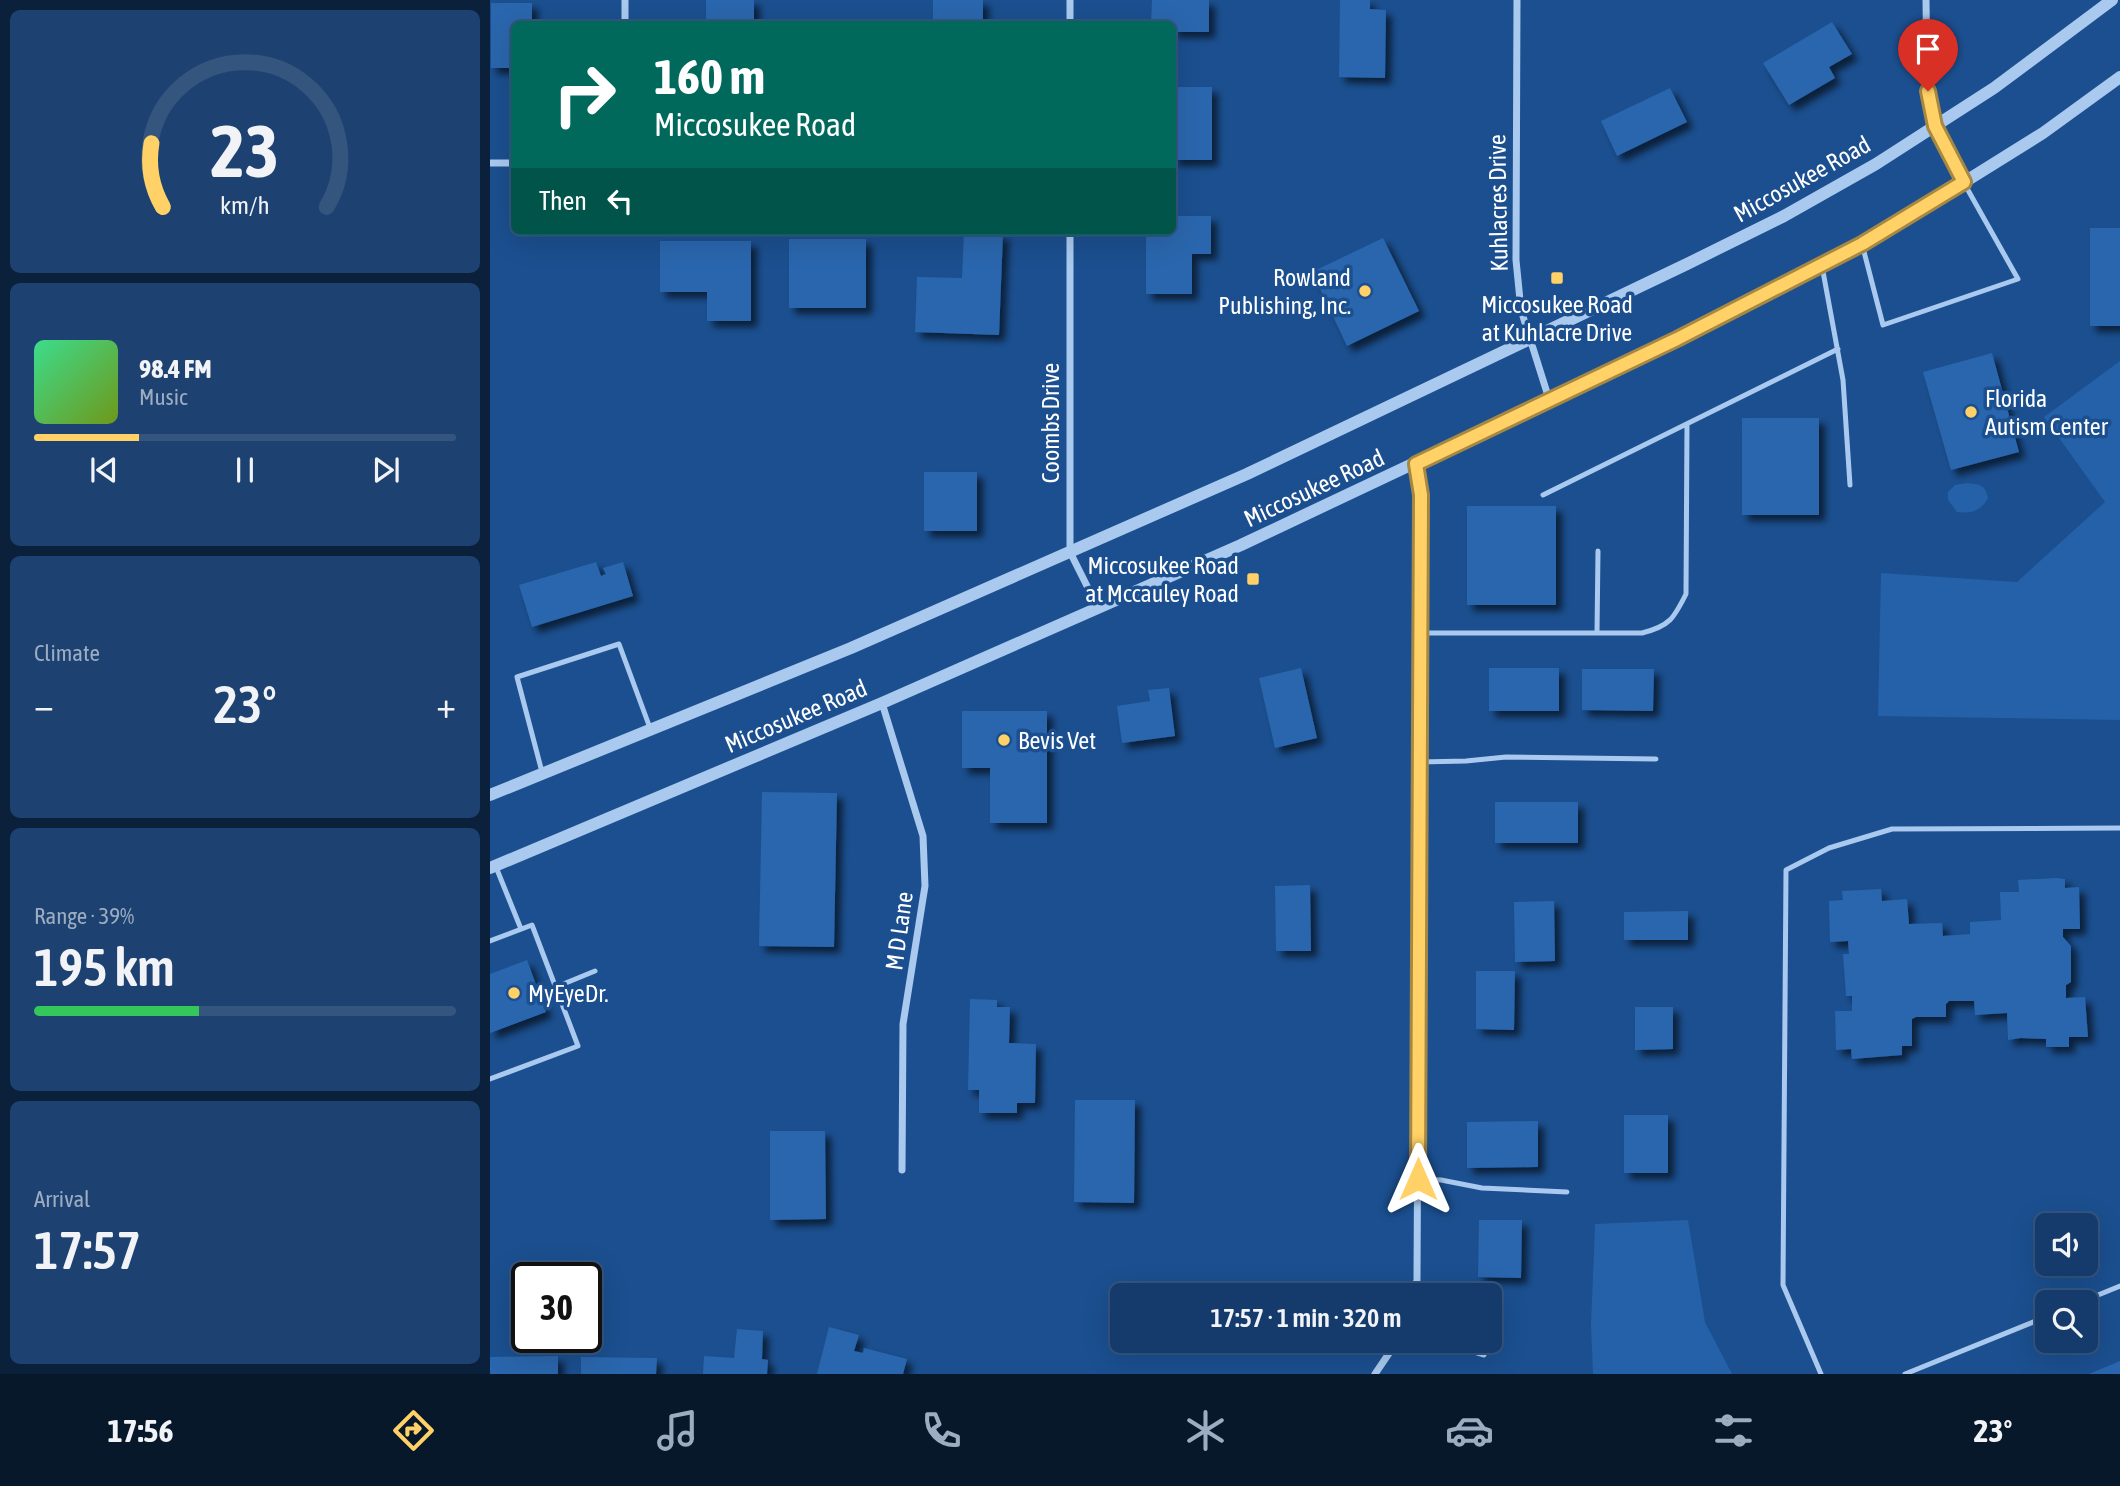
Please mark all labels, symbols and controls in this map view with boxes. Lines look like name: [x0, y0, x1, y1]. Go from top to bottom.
pin: [1898, 19, 1958, 91]
icon: arrive: [1909, 30, 1947, 68]
text: 160 m: [654, 48, 765, 104]
icon: right: [539, 49, 630, 140]
text: Miccosukee Road: [654, 106, 856, 143]
text: 23: [211, 110, 279, 193]
street label: Miccosukee Road: [1729, 130, 1875, 228]
street label: Kuhlacres Drive: [1483, 134, 1513, 272]
icon: left: [601, 182, 639, 220]
text: Then: [539, 186, 587, 216]
text: km/h: [220, 191, 270, 219]
place label: Rowland Publishing, Inc.: [1218, 264, 1351, 319]
marker: Miccosukee Road at Kuhlacre Drive: [1549, 270, 1565, 286]
marker: Rowland Publishing, Inc.: [1357, 283, 1373, 299]
place label: Miccosukee Road at Kuhlacre Drive: [1481, 291, 1633, 346]
text: 98.4 FM: [139, 354, 212, 384]
street label: Coombs Drive: [1037, 363, 1064, 483]
text: Music: [139, 384, 187, 410]
place label: Florida Autism Center: [1985, 385, 2109, 440]
marker: Florida Autism Center: [1963, 404, 1979, 420]
street label: Miccosukee Road: [1240, 444, 1388, 532]
icon: previous: [85, 451, 123, 489]
icon: pause: [226, 451, 264, 489]
icon: next: [367, 451, 405, 489]
place label: Miccosukee Road at Mccauley Road: [1085, 552, 1239, 607]
marker: Miccosukee Road at Mccauley Road: [1245, 571, 1261, 587]
text: Climate: [34, 640, 100, 666]
text: 23°: [213, 674, 277, 734]
street label: Miccosukee Road: [721, 674, 871, 758]
text: −: [34, 683, 54, 726]
text: +: [436, 683, 456, 726]
place label: Bevis Vet: [1018, 727, 1096, 754]
marker: Bevis Vet: [996, 732, 1012, 748]
street label: M D Lane: [880, 890, 918, 972]
text: Range · 39%: [34, 903, 134, 929]
text: 195 km: [34, 937, 175, 997]
place label: MyEyeDr.: [528, 980, 609, 1007]
marker: MyEyeDr.: [506, 985, 522, 1001]
position arrow: [1381, 1142, 1455, 1216]
text: Arrival: [34, 1186, 90, 1212]
map controls: [2035, 1213, 2098, 1353]
button: sound: [2035, 1213, 2098, 1276]
text: 17:57: [34, 1220, 141, 1280]
speed limit sign: 30: [511, 1262, 602, 1353]
button: search: [2035, 1290, 2098, 1353]
text: 17:57 · 1 min · 320 m: [1211, 1303, 1401, 1333]
icon: directions: [389, 1406, 438, 1455]
icon: music: [653, 1406, 702, 1455]
icon: phone: [917, 1406, 966, 1455]
icon: climate: [1181, 1406, 1230, 1455]
icon: car: [1445, 1406, 1494, 1455]
icon: filters: [1709, 1406, 1758, 1455]
text: 17:56: [108, 1412, 173, 1449]
text: 23°: [1973, 1412, 2012, 1449]

